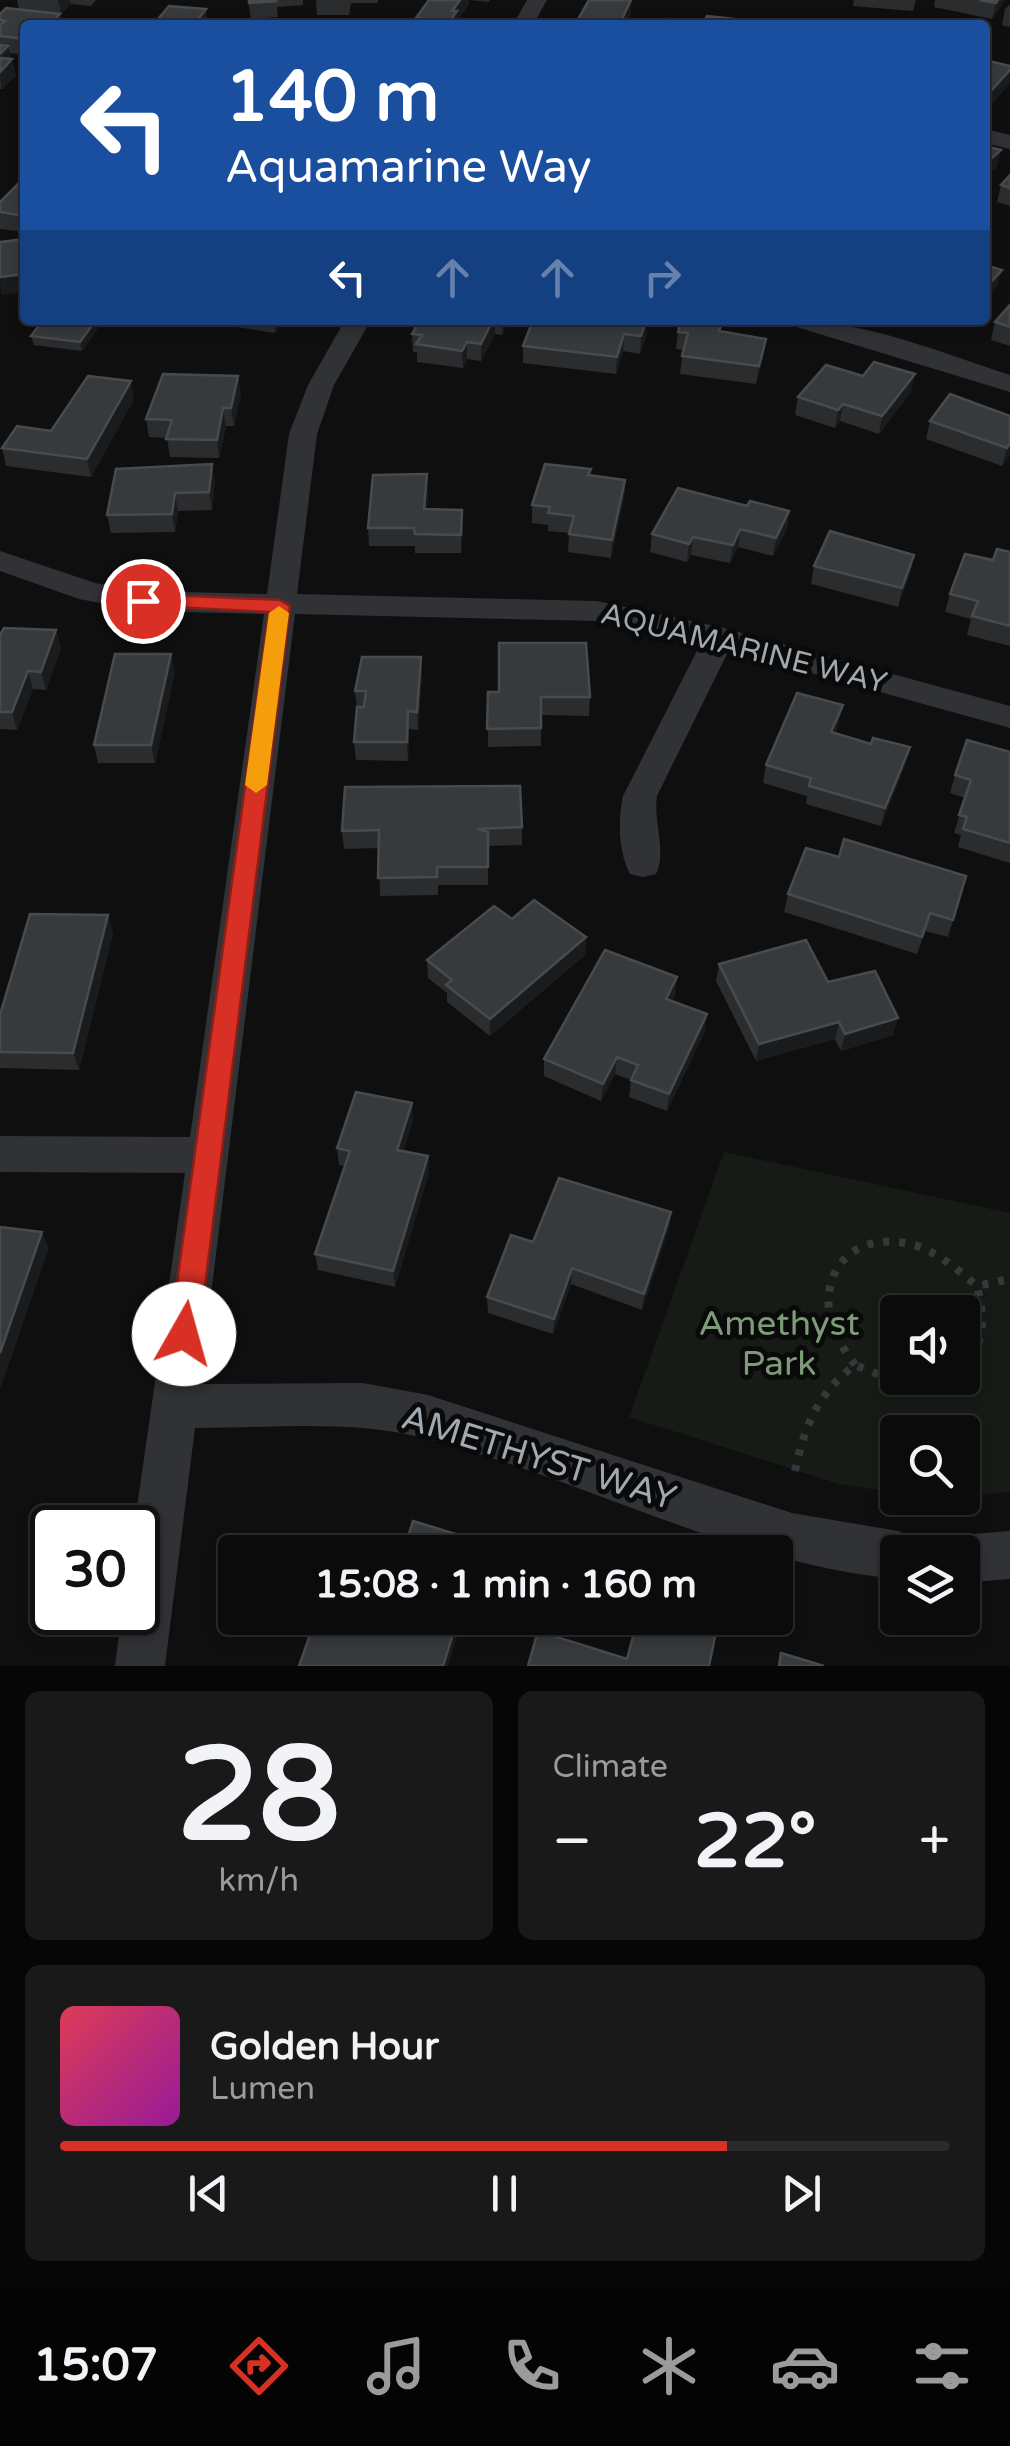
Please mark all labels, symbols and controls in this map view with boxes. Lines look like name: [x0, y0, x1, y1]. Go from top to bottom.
text: 140 m: [225, 56, 439, 140]
icon: left: [60, 60, 190, 190]
text: Aquamarine Way: [225, 141, 591, 195]
icon: left: [320, 250, 375, 305]
icon: ahead: [425, 250, 480, 305]
icon: ahead: [530, 250, 585, 305]
icon: right: [635, 250, 690, 305]
pin: [101, 559, 186, 644]
icon: arrive: [116, 574, 171, 629]
street label: AQUAMARINE WAY: [597, 595, 891, 702]
position arrow: [132, 1282, 236, 1386]
map controls: [880, 1295, 980, 1635]
button: sound: [880, 1295, 980, 1395]
park label: Amethyst Park: [698, 1303, 860, 1385]
street label: AMETHYST WAY: [397, 1396, 681, 1520]
button: search: [880, 1415, 980, 1515]
speed limit sign: 30: [30, 1505, 160, 1635]
button: layers: [880, 1535, 980, 1635]
text: 15:08 · 1 min · 160 m: [314, 1562, 697, 1608]
text: 28: [177, 1719, 340, 1875]
text: Climate: [553, 1748, 668, 1786]
text: 22°: [694, 1797, 817, 1887]
text: −: [553, 1809, 592, 1875]
text: +: [919, 1809, 950, 1875]
text: km/h: [219, 1862, 299, 1900]
text: Golden Hour: [210, 2024, 439, 2070]
text: Lumen: [210, 2070, 315, 2108]
icon: previous: [181, 2166, 236, 2221]
icon: pause: [477, 2166, 532, 2221]
icon: next: [774, 2166, 829, 2221]
icon: directions: [224, 2331, 294, 2401]
icon: music: [361, 2331, 431, 2401]
icon: phone: [497, 2331, 567, 2401]
icon: climate: [634, 2331, 704, 2401]
icon: car: [770, 2331, 840, 2401]
icon: filters: [907, 2331, 977, 2401]
text: 15:07: [33, 2339, 158, 2393]

